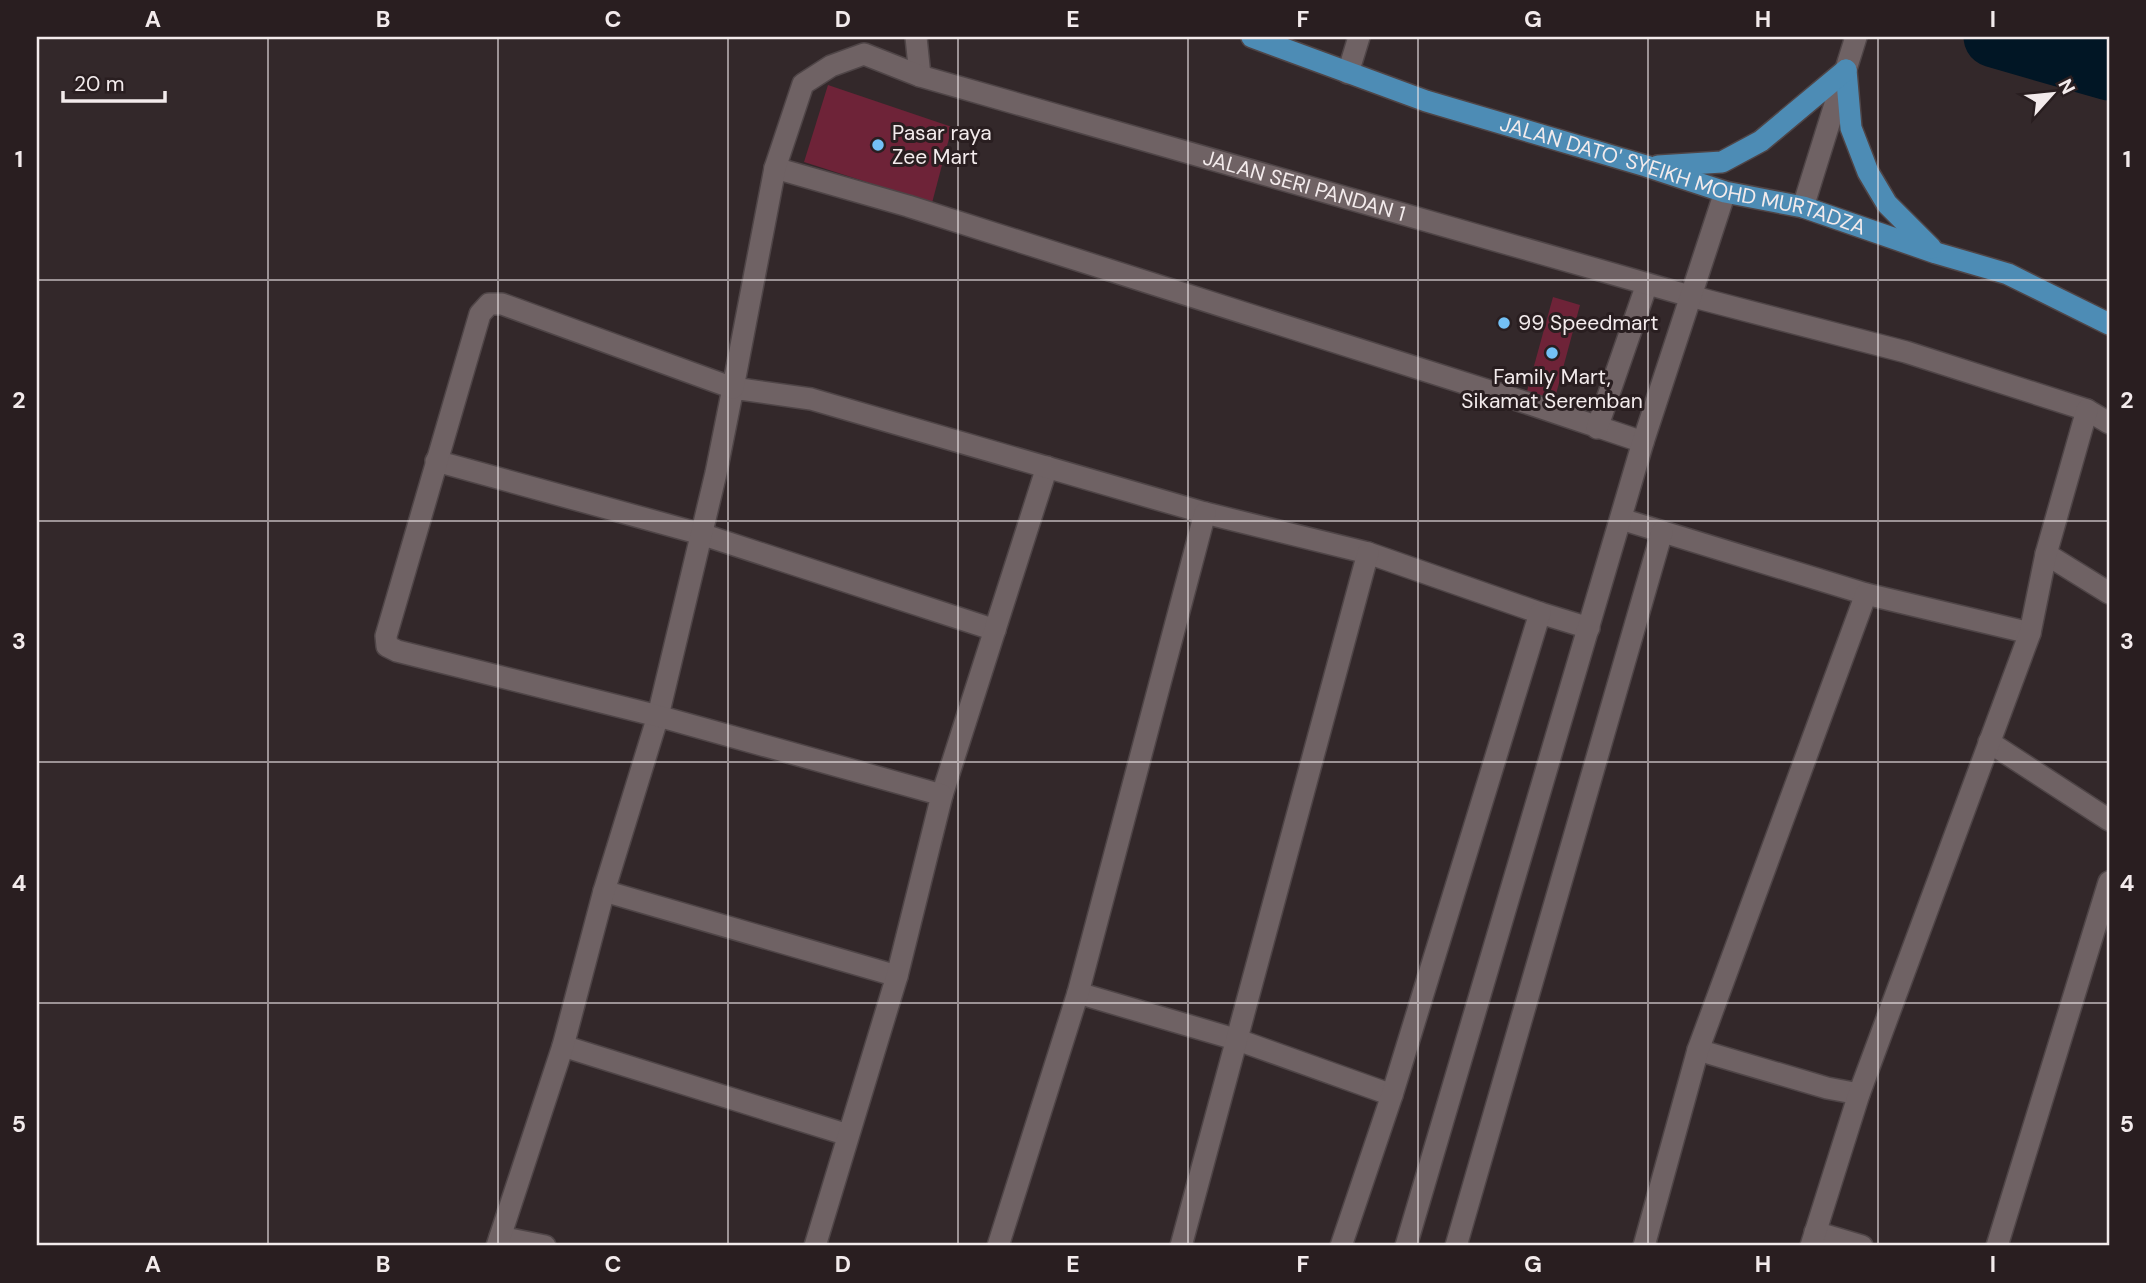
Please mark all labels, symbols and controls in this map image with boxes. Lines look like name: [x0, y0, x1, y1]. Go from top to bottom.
text: A: [145, 4, 161, 34]
text: B: [376, 4, 390, 34]
text: C: [605, 4, 621, 34]
text: D: [835, 4, 851, 34]
text: E: [1066, 4, 1080, 34]
text: F: [1297, 4, 1310, 34]
text: G: [1524, 4, 1542, 34]
text: H: [1755, 4, 1771, 34]
text: I: [1990, 4, 1996, 34]
scale bar: [63, 60, 164, 104]
north arrow: [2016, 60, 2086, 130]
text: 20 m: [74, 70, 125, 98]
text: N: [2052, 75, 2081, 98]
street label: JALAN DATO' SYEIKH MOHD MURTADZA: [1497, 110, 1869, 242]
place label: Pasar raya Zee Mart: [892, 119, 992, 171]
marker: Pasar raya Zee Mart: [870, 137, 886, 153]
text: 1: [15, 144, 23, 174]
street label: JALAN SERI PANDAN 1: [1200, 144, 1408, 228]
text: 1: [2123, 144, 2131, 174]
place label: 99 Speedmart: [1518, 309, 1658, 337]
marker: 99 Speedmart: [1496, 315, 1512, 331]
marker: Family Mart, Sikamat Seremban: [1544, 345, 1560, 361]
place label: Family Mart, Sikamat Seremban: [1461, 363, 1643, 415]
text: 2: [12, 385, 26, 415]
text: 2: [2120, 385, 2134, 415]
text: 3: [12, 626, 26, 656]
text: 3: [2120, 626, 2134, 656]
text: 4: [12, 868, 27, 898]
text: 4: [2120, 868, 2135, 898]
text: 5: [12, 1109, 26, 1139]
text: 5: [2120, 1109, 2134, 1139]
text: A: [145, 1249, 161, 1279]
text: B: [376, 1249, 390, 1279]
text: C: [605, 1249, 621, 1279]
text: D: [835, 1249, 851, 1279]
text: E: [1066, 1249, 1080, 1279]
text: F: [1297, 1249, 1310, 1279]
text: G: [1524, 1249, 1542, 1279]
text: H: [1755, 1249, 1771, 1279]
text: I: [1990, 1249, 1996, 1279]

